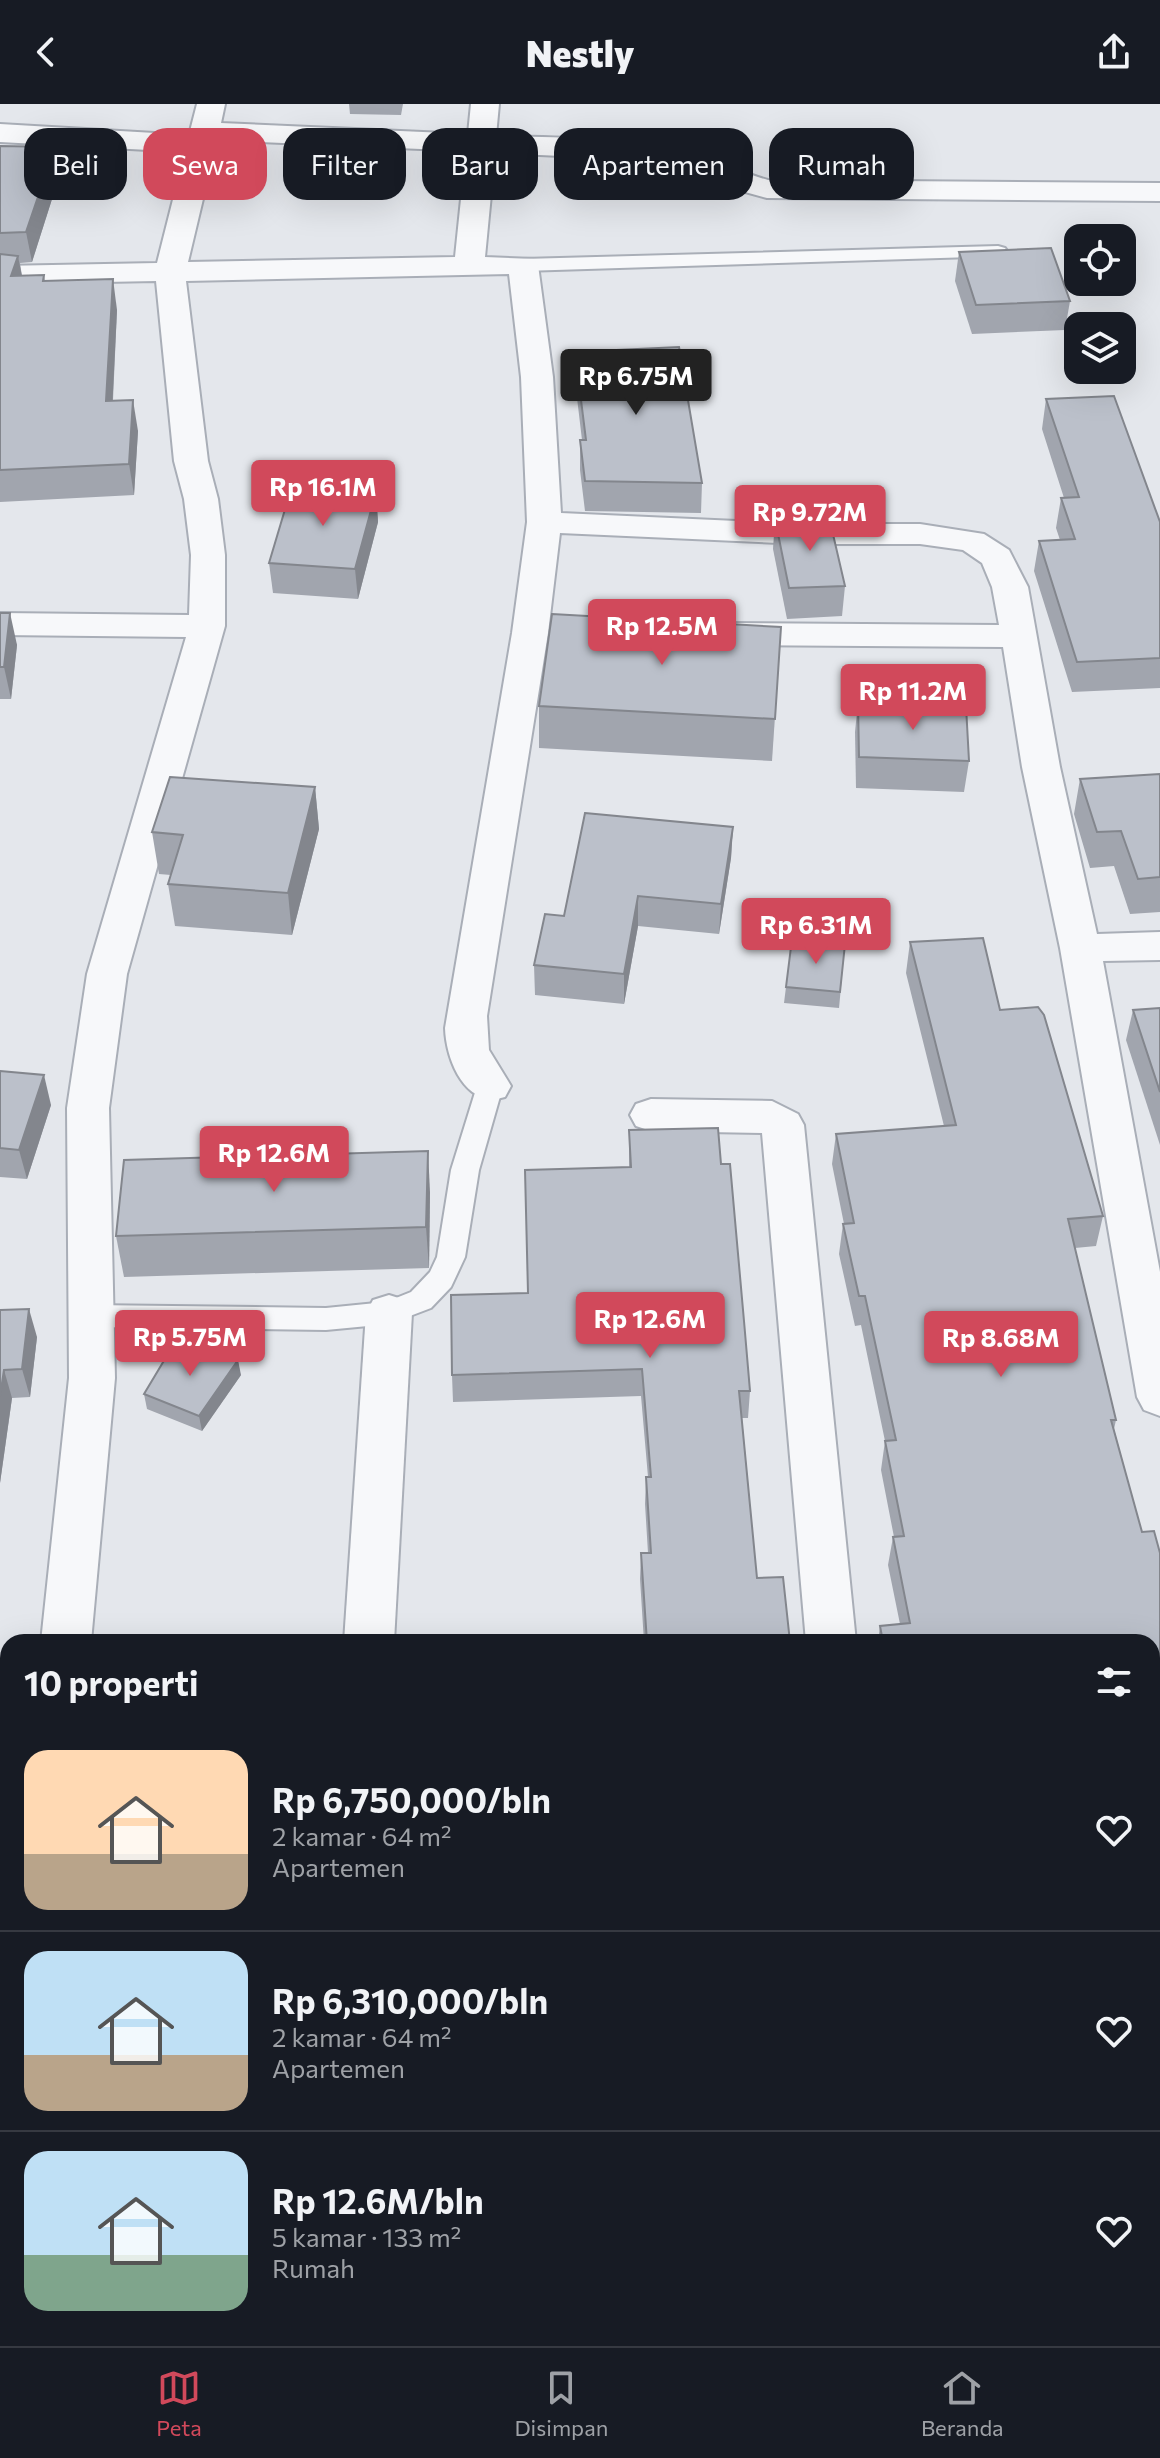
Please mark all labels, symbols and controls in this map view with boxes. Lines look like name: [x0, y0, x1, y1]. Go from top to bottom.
icon: back: [24, 30, 68, 74]
text: Nestly: [526, 30, 634, 74]
icon: share: [1092, 30, 1136, 74]
chip: Beli: [24, 128, 127, 200]
chip: Sewa: [143, 128, 267, 200]
chip: Filter: [283, 128, 406, 200]
chip: Baru: [422, 128, 538, 200]
chip: Apartemen: [554, 128, 753, 200]
chip: Rumah: [769, 128, 914, 200]
map controls: [1064, 224, 1136, 384]
button: locate: [1064, 224, 1136, 296]
button: layers: [1064, 312, 1136, 384]
pin: Rp 6.75M: [553, 349, 719, 417]
text: Rp 6.75M: [579, 359, 693, 390]
pin: Rp 16.1M: [240, 460, 406, 528]
text: Rp 16.1M: [269, 470, 377, 501]
pin: Rp 9.72M: [727, 485, 893, 553]
text: Rp 9.72M: [753, 495, 867, 526]
pin: Rp 12.5M: [579, 599, 745, 667]
text: Rp 12.5M: [606, 609, 718, 640]
pin: Rp 11.2M: [830, 664, 996, 732]
text: Rp 11.2M: [859, 674, 967, 705]
pin: Rp 6.31M: [733, 898, 899, 966]
text: Rp 6.31M: [760, 908, 872, 939]
pin: Rp 12.6M: [191, 1126, 357, 1194]
text: Rp 12.6M: [218, 1136, 330, 1167]
pin: Rp 12.6M: [567, 1292, 733, 1360]
text: Rp 12.6M: [594, 1302, 706, 1333]
pin: Rp 5.75M: [107, 1310, 273, 1378]
pin: Rp 8.68M: [918, 1311, 1084, 1379]
text: Rp 5.75M: [133, 1320, 247, 1351]
text: Rp 8.68M: [942, 1321, 1060, 1352]
icon: filters: [1092, 1660, 1136, 1704]
text: 10 properti: [24, 1661, 198, 1703]
text: Rp 6,750,000/bln: [272, 1778, 551, 1820]
icon: home: [88, 1782, 184, 1878]
icon: heart: [1092, 1808, 1136, 1852]
text: 2 kamar · 64 m²: [272, 1820, 451, 1851]
text: Apartemen: [272, 1851, 405, 1882]
text: Rp 6,310,000/bln: [272, 1979, 548, 2021]
icon: home: [88, 1983, 184, 2079]
icon: heart: [1092, 2009, 1136, 2053]
text: 2 kamar · 64 m²: [272, 2021, 451, 2052]
text: Apartemen: [272, 2052, 405, 2083]
text: Rp 12.6M/bln: [272, 2179, 484, 2221]
icon: home: [88, 2183, 184, 2279]
icon: heart: [1092, 2209, 1136, 2253]
text: 5 kamar · 133 m²: [272, 2221, 461, 2252]
text: Rumah: [272, 2252, 355, 2283]
tab: Peta: [156, 2366, 202, 2441]
tab: Disimpan: [514, 2366, 608, 2441]
tab: Beranda: [921, 2366, 1004, 2441]

